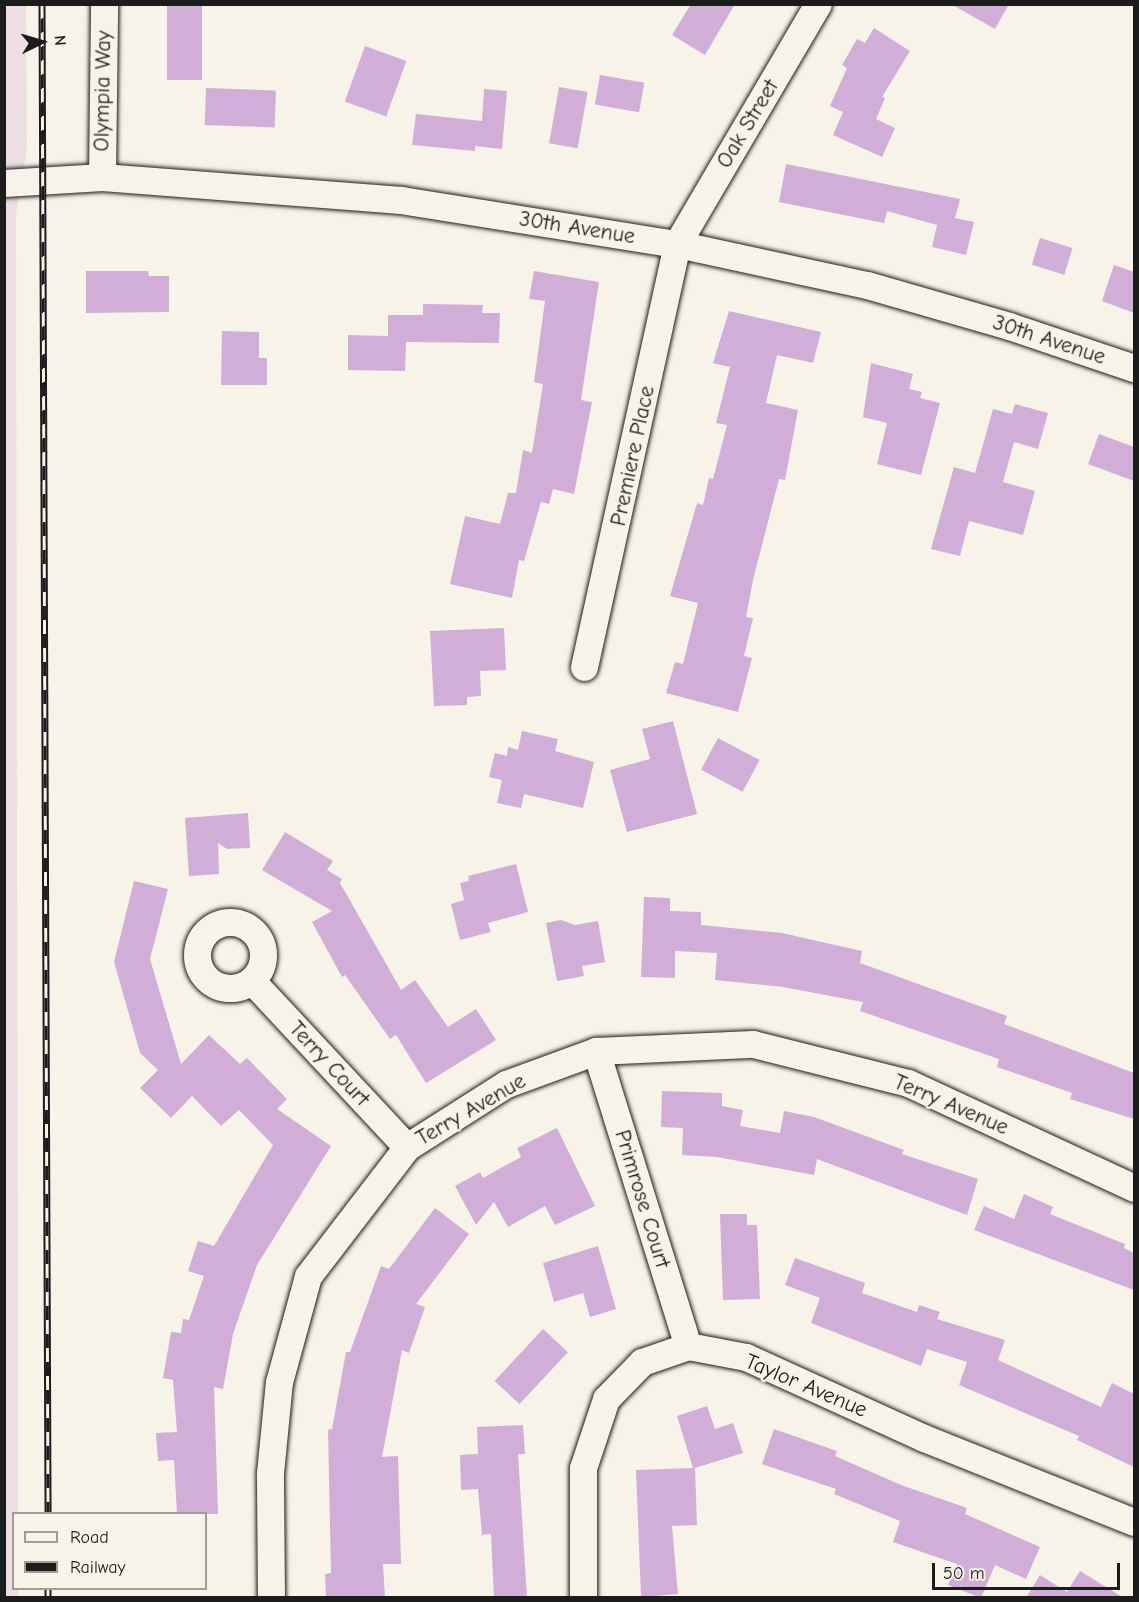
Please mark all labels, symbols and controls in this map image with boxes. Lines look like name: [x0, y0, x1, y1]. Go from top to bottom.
north arrow: [12, 12, 72, 72]
street label: Olympia Way: [89, 30, 117, 152]
text: N: [51, 34, 69, 46]
street label: Oak Street: [711, 75, 785, 173]
street label: 30th Avenue: [517, 206, 637, 250]
street label: 30th Avenue: [989, 309, 1109, 371]
street label: Premiere Place: [605, 383, 661, 529]
street label: Terry Court: [283, 1016, 375, 1112]
street label: Terry Avenue: [411, 1068, 531, 1152]
street label: Terry Avenue: [890, 1069, 1012, 1141]
street label: Primrose Court: [608, 1127, 676, 1271]
street label: Taylor Avenue: [741, 1348, 871, 1424]
legend: [12, 1512, 207, 1590]
text: Road: [70, 1527, 109, 1548]
scale bar: [935, 1551, 1122, 1589]
text: Railway: [70, 1557, 126, 1578]
text: 50 m: [943, 1563, 985, 1584]

